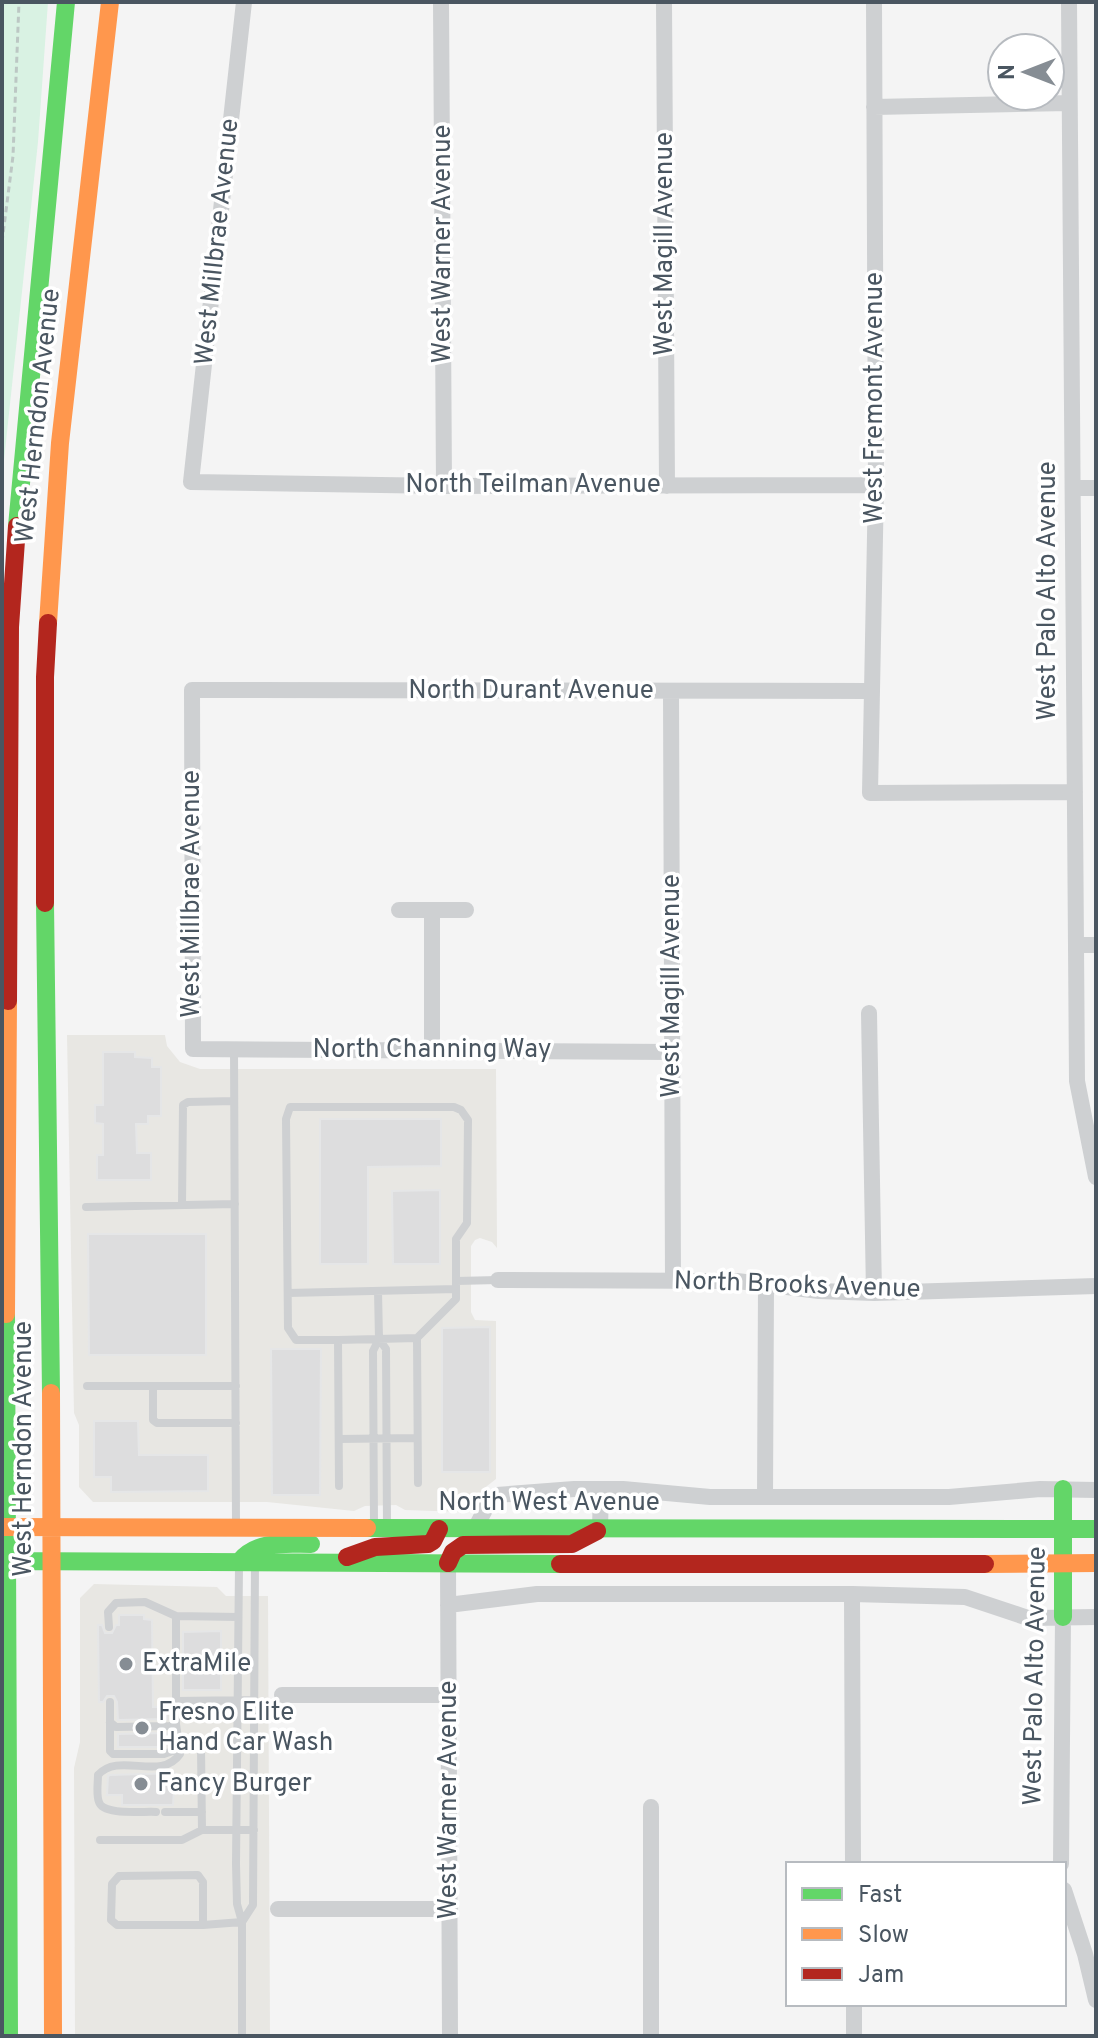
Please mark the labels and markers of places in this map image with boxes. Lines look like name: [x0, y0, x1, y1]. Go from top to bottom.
place label: ExtraMile: [142, 1648, 251, 1681]
marker: ExtraMile: [117, 1655, 135, 1673]
place label: Fresno Elite Hand Car Wash: [158, 1697, 333, 1760]
marker: Fresno Elite Hand Car Wash: [133, 1719, 151, 1737]
place label: Fancy Burger: [157, 1768, 312, 1801]
marker: Fancy Burger: [132, 1775, 150, 1793]

